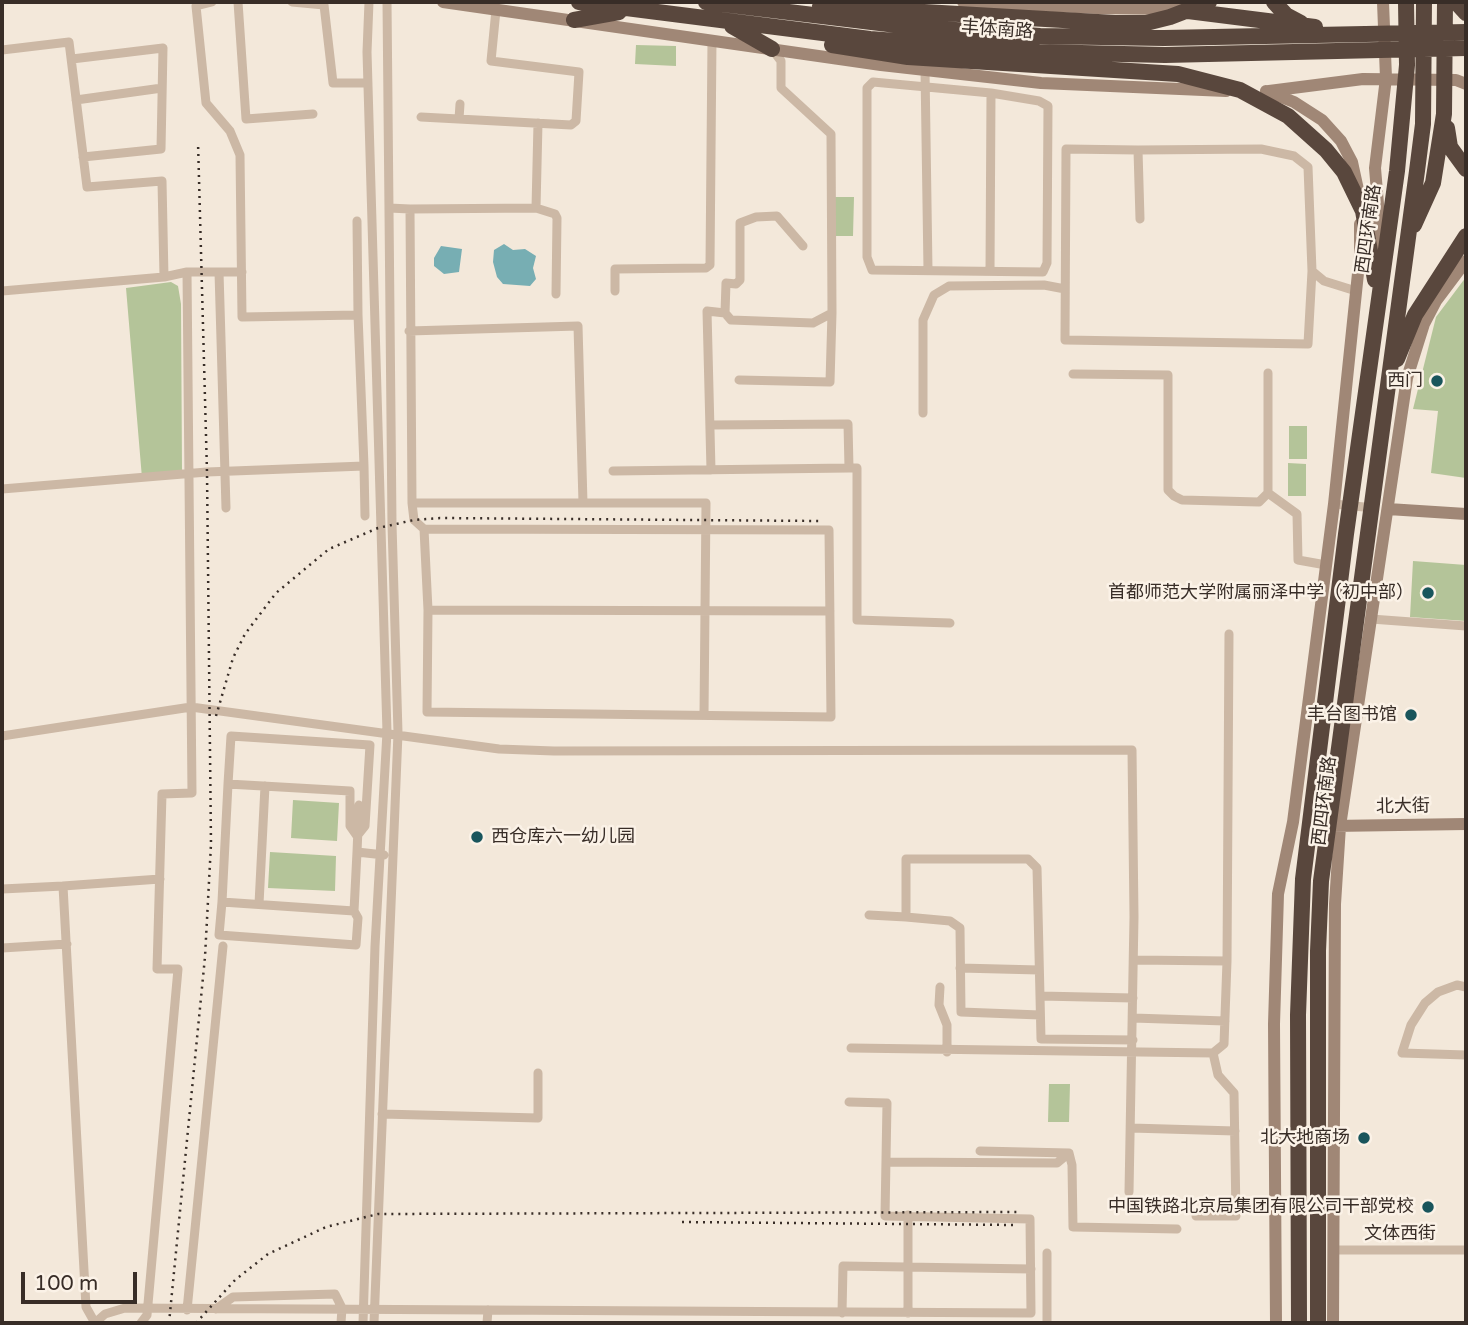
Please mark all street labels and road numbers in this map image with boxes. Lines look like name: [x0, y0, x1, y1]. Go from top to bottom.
street label: 丰体南路: [960, 17, 1034, 43]
street label: 西四环南路: [1352, 183, 1386, 275]
street label: 西四环南路: [1309, 755, 1341, 847]
street label: 北大街: [1376, 796, 1430, 818]
street label: 文体西街: [1364, 1223, 1436, 1245]

